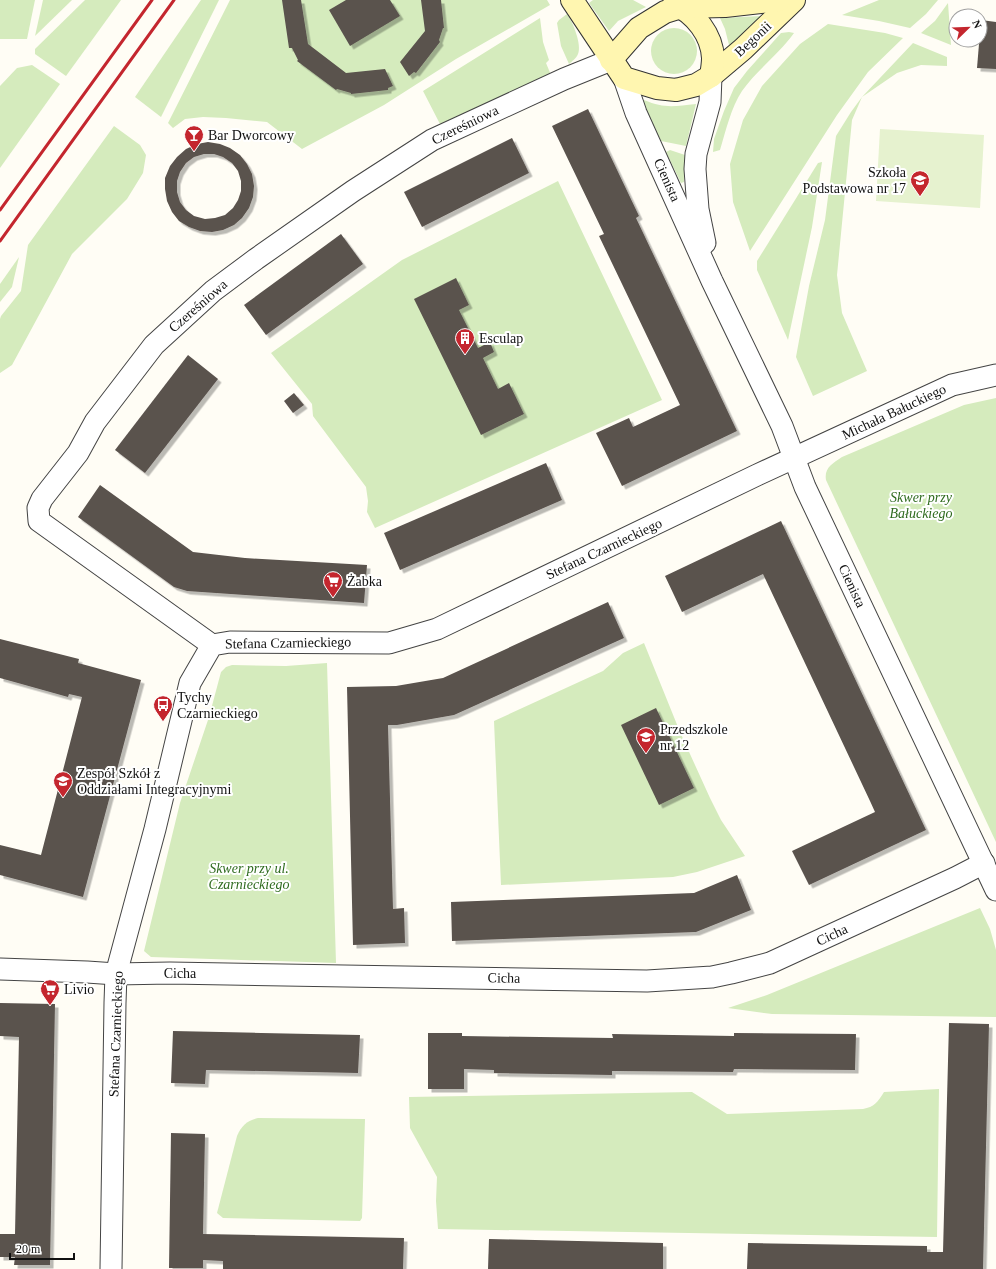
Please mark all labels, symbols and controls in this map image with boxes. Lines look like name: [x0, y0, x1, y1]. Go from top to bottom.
north arrow: [948, 8, 988, 48]
street label: Begonii: [732, 18, 774, 60]
text: N: [970, 18, 984, 30]
street label: Czereśniowa: [429, 102, 501, 148]
bar icon: Bar Dworcowy: [183, 124, 205, 152]
place label: Bar Dworcowy: [208, 128, 294, 143]
street label: Cienista: [651, 156, 684, 205]
place label: Szkoła Podstawowa nr 17: [803, 165, 907, 196]
school or university icon: Szkoła Podstawowa nr 17: [909, 169, 931, 197]
street label: Czereśniowa: [166, 276, 231, 335]
building icon: Esculap: [454, 327, 476, 355]
place label: Esculap: [479, 331, 523, 346]
street label: Michała Bałuckiego: [840, 381, 948, 443]
park label: Skwer przy Bałuckiego: [890, 490, 953, 521]
street label: Stefana Czarnieckiego: [544, 516, 664, 582]
street label: Cienista: [836, 562, 869, 611]
supermarket icon: Żabka: [322, 570, 344, 598]
place label: Żabka: [347, 574, 383, 589]
street label: Stefana Czarnieckiego: [225, 634, 351, 652]
place label: Tychy Czarnieckiego: [177, 690, 258, 721]
bus stop icon: Tychy Czarnieckiego: [152, 694, 174, 722]
place label: Przedszkole nr 12: [660, 722, 728, 753]
school or university icon: Przedszkole nr 12: [635, 726, 657, 754]
place label: Zespół Szkół z Oddziałami Integracyjnymi: [77, 766, 231, 797]
school or university icon: Zespół Szkół z Oddziałami Integracyjnymi: [52, 770, 74, 798]
park label: Skwer przy ul. Czarnieckiego: [209, 861, 289, 892]
street label: Cicha: [814, 921, 851, 949]
street label: Cicha: [164, 966, 197, 981]
street label: Cicha: [488, 970, 521, 986]
street label: Stefana Czarnieckiego: [106, 971, 126, 1097]
supermarket icon: Livio: [39, 978, 61, 1006]
place label: Livio: [64, 982, 94, 997]
scale bar: [10, 1235, 74, 1261]
text: 20 m: [16, 1242, 41, 1256]

